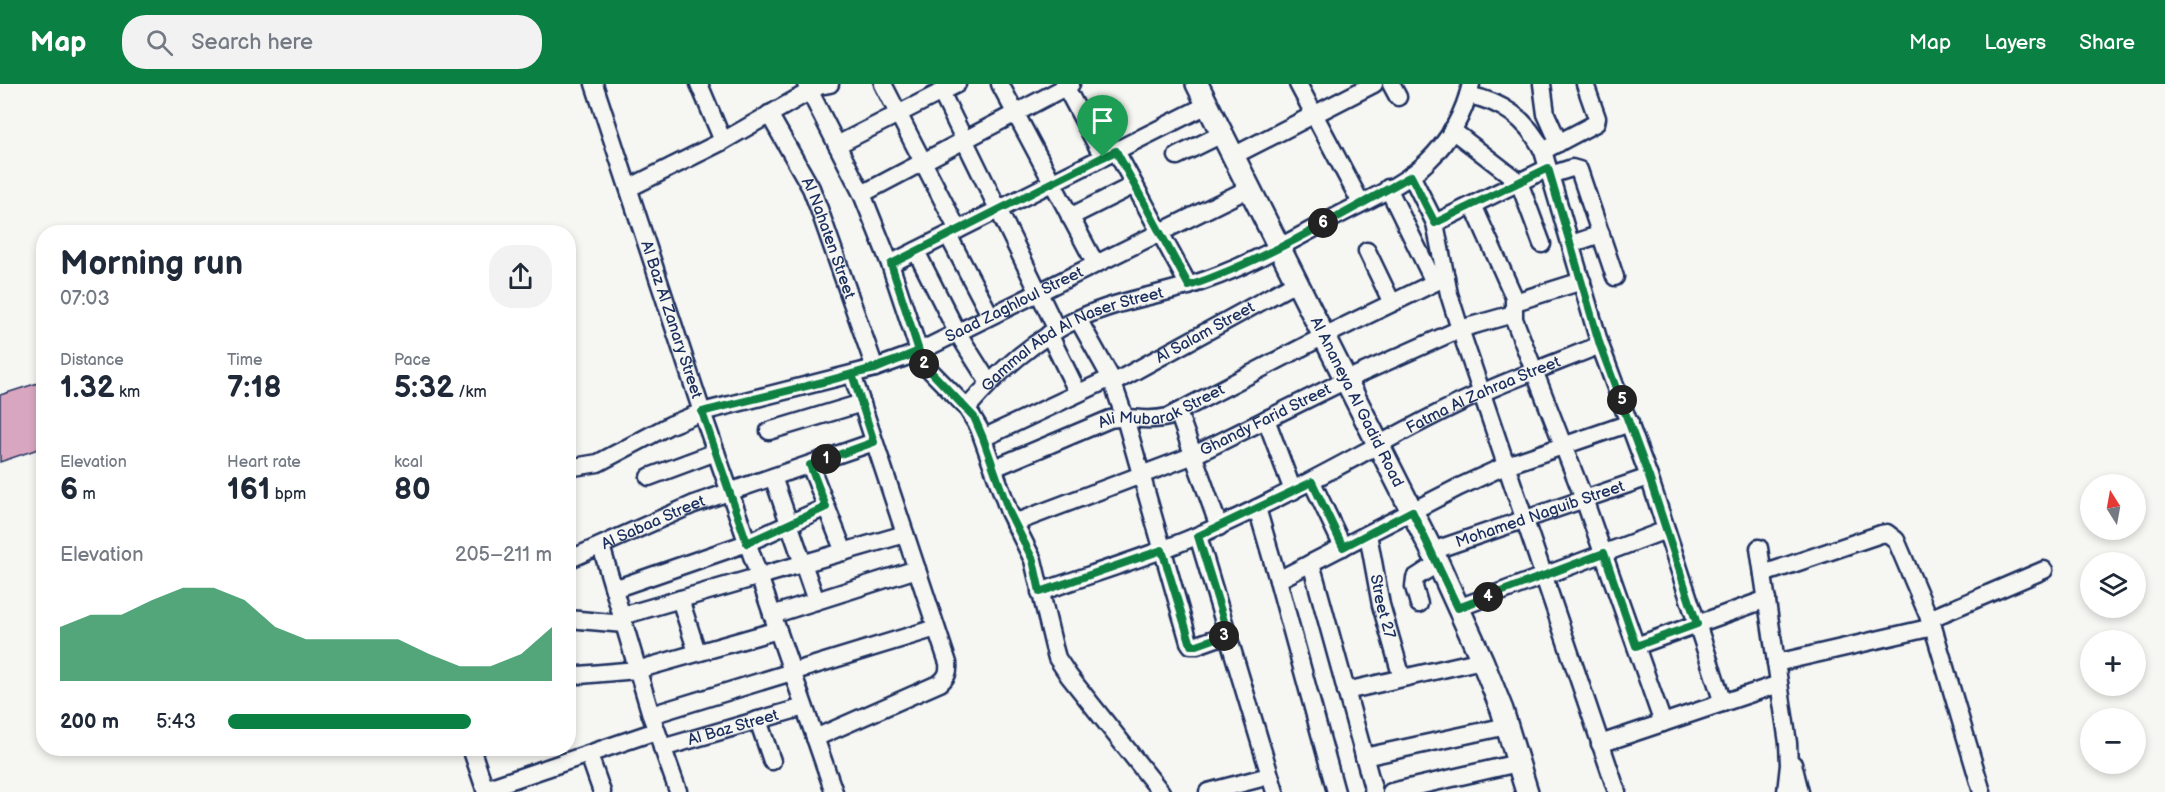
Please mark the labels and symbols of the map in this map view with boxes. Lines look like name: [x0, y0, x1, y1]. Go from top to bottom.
pin: [1077, 95, 1128, 157]
street label: Al Nahaten Street: [797, 174, 859, 301]
pin: 6: [1308, 208, 1338, 238]
street label: Al Baz Al Zanary Street: [637, 238, 706, 401]
street label: Saad Zaghloul Street: [942, 262, 1086, 347]
street label: Gammal Abd Al Naser Street: [977, 283, 1165, 396]
street label: Al Salam Street: [1152, 298, 1258, 367]
street label: Al Ananeya Al Gadid Road: [1306, 314, 1408, 490]
pin: 2: [909, 349, 939, 379]
street label: Fatma Al Zahraa Street: [1403, 352, 1563, 438]
street label: Ghandy Farid Street: [1197, 379, 1334, 460]
street label: Ali Mubarak Street: [1095, 380, 1228, 433]
pin: 5: [1607, 385, 1637, 415]
pin: 1: [811, 444, 841, 474]
north arrow: [2080, 474, 2146, 540]
street label: Mohamed Naguib Street: [1453, 477, 1627, 552]
street label: Al Sabaa Street: [598, 491, 707, 554]
street label: Street 27: [1366, 573, 1400, 641]
pin: 4: [1473, 582, 1503, 612]
pin: 3: [1209, 621, 1239, 651]
street label: Al Baz Street: [686, 705, 781, 750]

